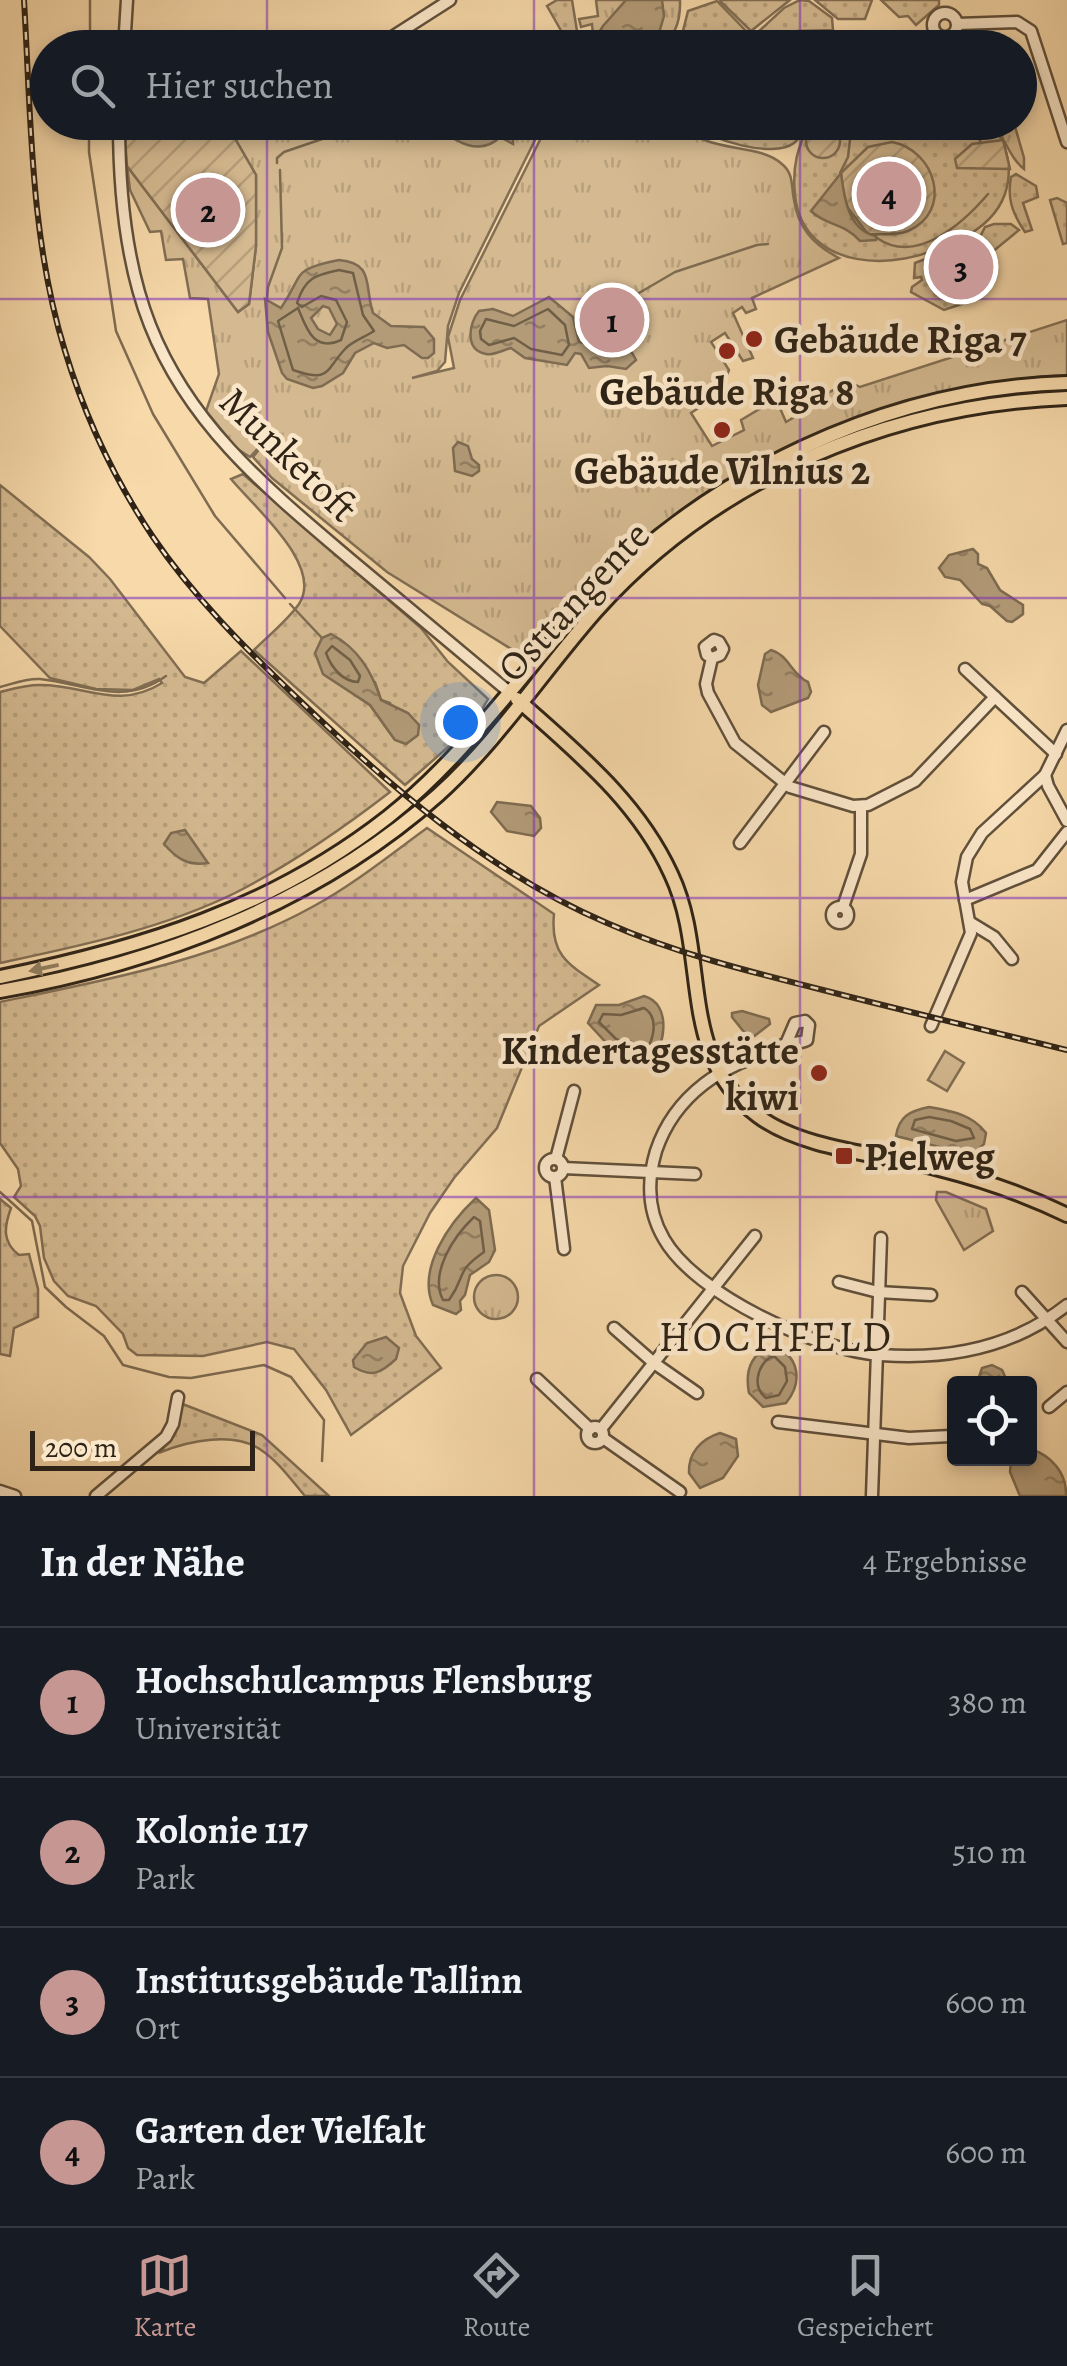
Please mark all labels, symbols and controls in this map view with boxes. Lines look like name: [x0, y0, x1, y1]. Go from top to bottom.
search box: [30, 30, 1037, 140]
icon: search: [65, 58, 120, 113]
text: Hier suchen: [145, 59, 333, 111]
pin: 4: [856, 156, 922, 232]
pin: 2: [176, 172, 240, 248]
pin: 3: [928, 230, 994, 304]
pin: 1: [580, 282, 644, 358]
place label: Gebäude Riga 7: [774, 312, 1028, 367]
marker: Gebäude Riga 7: [743, 328, 765, 350]
marker: Gebäude Riga 8: [716, 340, 738, 362]
place label: Gebäude Riga 8: [600, 364, 854, 419]
street label: Munketoft: [207, 375, 370, 534]
marker: Gebäude Vilnius 2: [711, 419, 733, 441]
place label: Gebäude Vilnius 2: [574, 443, 870, 498]
street label: Osttangente: [484, 509, 662, 694]
your location: [435, 697, 486, 748]
one-way arrow: [28, 961, 59, 976]
place label: Kindertagesstätte kiwi: [501, 1023, 799, 1124]
marker: Kindertagesstätte kiwi: [808, 1062, 830, 1084]
place label: Pielweg: [864, 1129, 996, 1184]
marker: Pielweg: [833, 1145, 855, 1167]
district label: HOCHFELD: [659, 1308, 894, 1365]
map controls: [947, 1376, 1037, 1466]
button: locate: [947, 1376, 1037, 1466]
scale bar: [30, 1426, 255, 1470]
text: 200 m: [45, 1429, 117, 1467]
text: In der Nähe: [40, 1533, 245, 1590]
text: 4 Ergebnisse: [863, 1539, 1027, 1583]
text: Hochschulcampus Flensburg: [135, 1654, 592, 1706]
text: 1: [67, 1680, 78, 1724]
text: 380 m: [948, 1680, 1027, 1724]
text: Universität: [135, 1706, 281, 1750]
text: Kolonie 117: [135, 1804, 308, 1856]
text: 2: [65, 1830, 80, 1874]
text: 510 m: [952, 1830, 1027, 1874]
text: Park: [135, 1856, 195, 1900]
text: Institutsgebäude Tallinn: [135, 1954, 523, 2006]
text: 3: [66, 1980, 79, 2024]
text: 600 m: [945, 1980, 1027, 2024]
text: Ort: [135, 2006, 180, 2050]
text: Garten der Vielfalt: [135, 2104, 426, 2156]
text: 4: [65, 2130, 80, 2174]
text: 600 m: [945, 2130, 1027, 2174]
text: Park: [135, 2156, 195, 2200]
tab: Karte: [133, 2248, 196, 2346]
tab: Route: [463, 2248, 530, 2346]
tab: Gespeichert: [797, 2248, 934, 2346]

